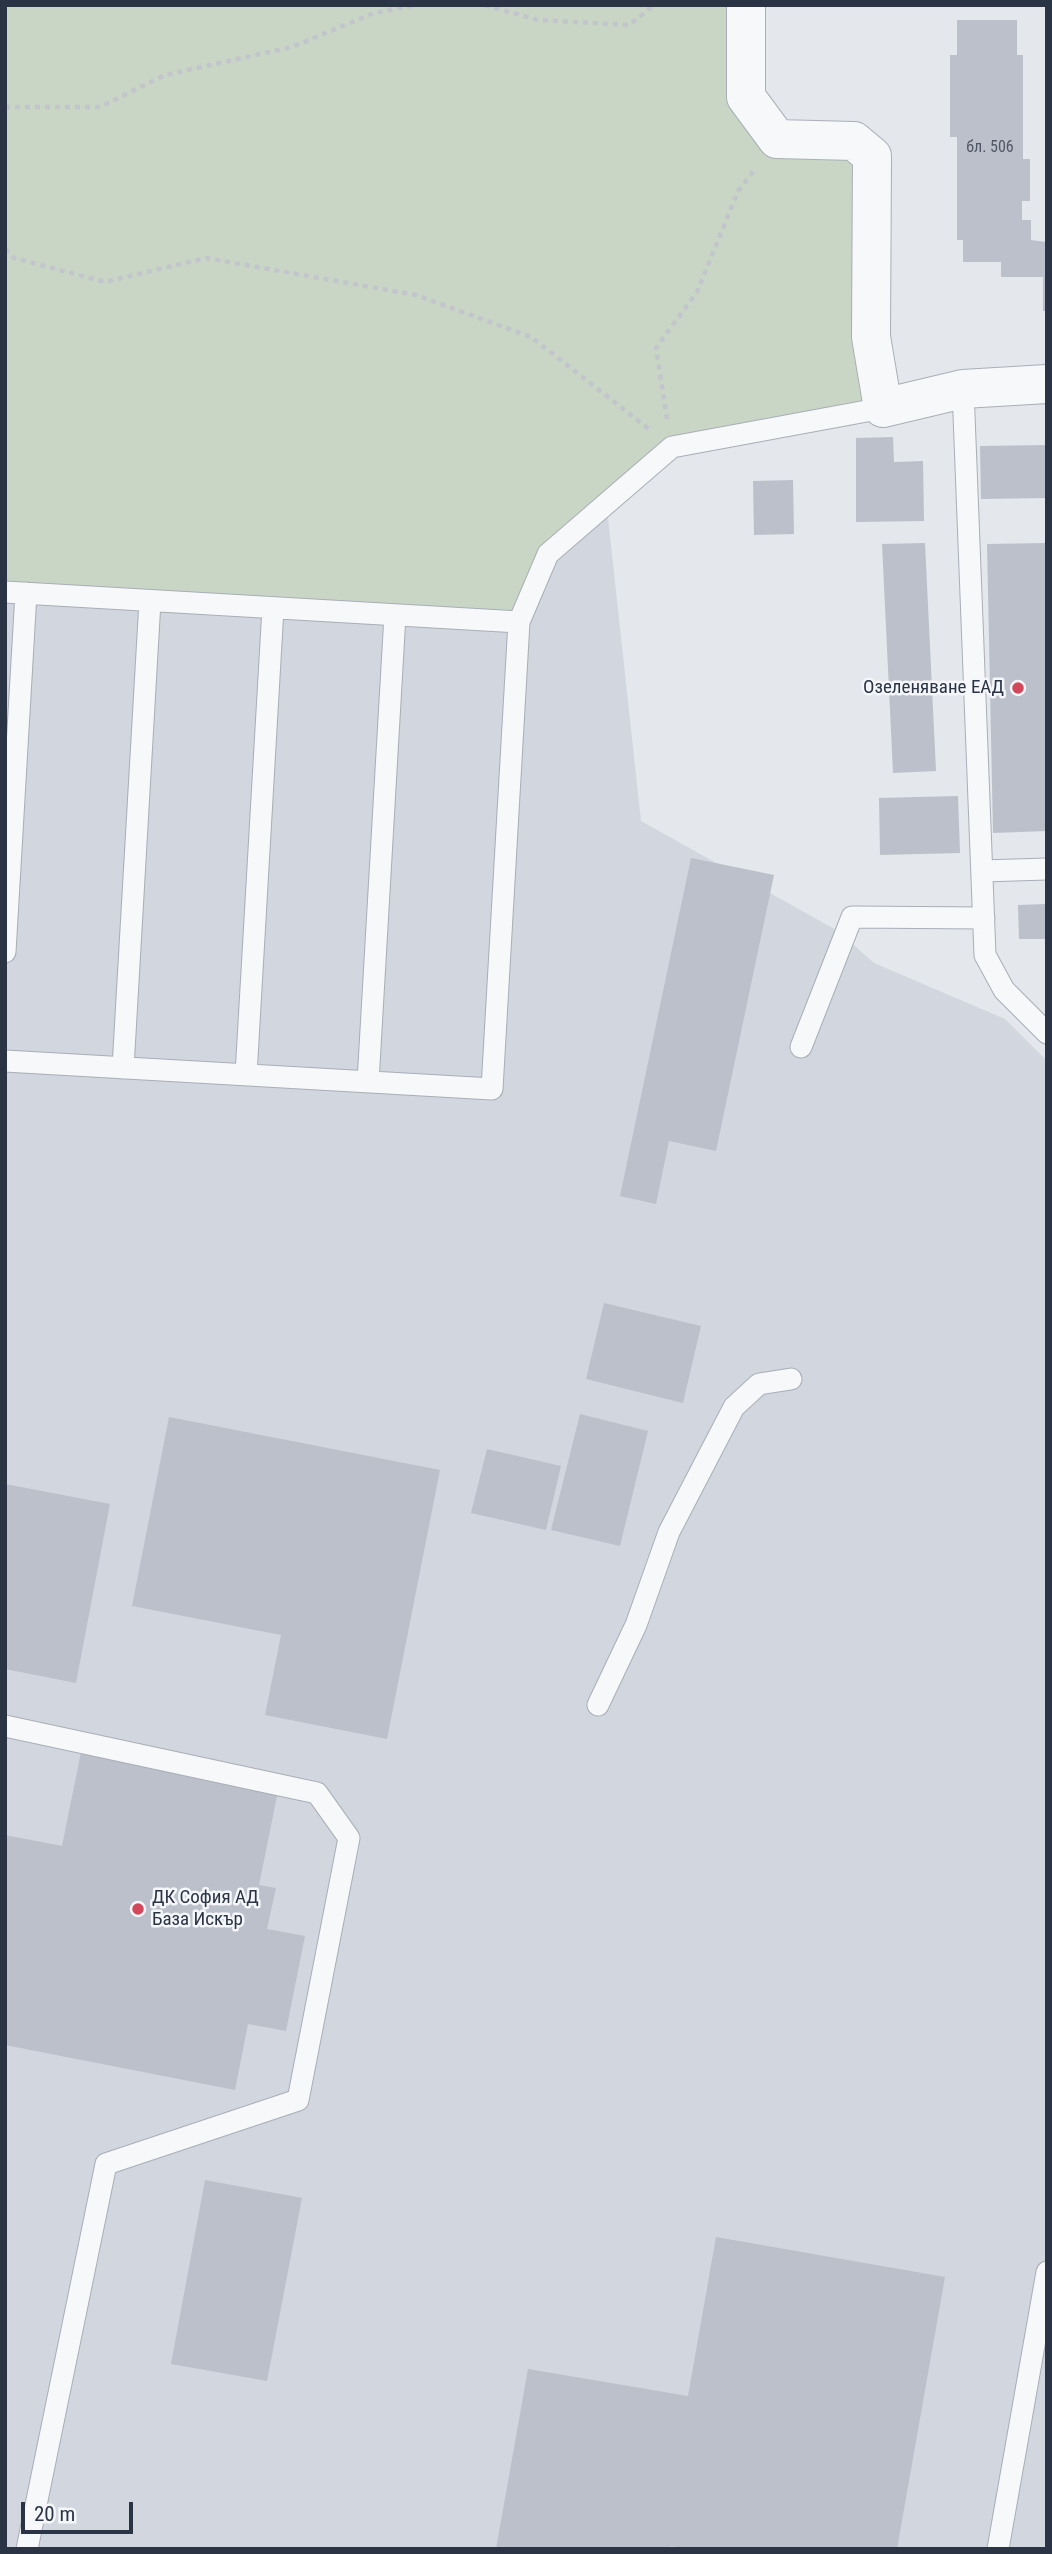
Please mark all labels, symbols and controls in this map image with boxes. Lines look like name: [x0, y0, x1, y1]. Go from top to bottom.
house number: бл. 506: [966, 138, 1014, 158]
place label: Озеленяване ЕАД: [863, 677, 1004, 699]
marker: Озеленяване ЕАД: [1010, 680, 1026, 696]
place label: ДК София АД База Искър: [152, 1887, 259, 1931]
marker: ДК София АД База Искър: [130, 1901, 146, 1917]
scale bar: [24, 2488, 136, 2532]
text: 20 m: [34, 2502, 75, 2526]

